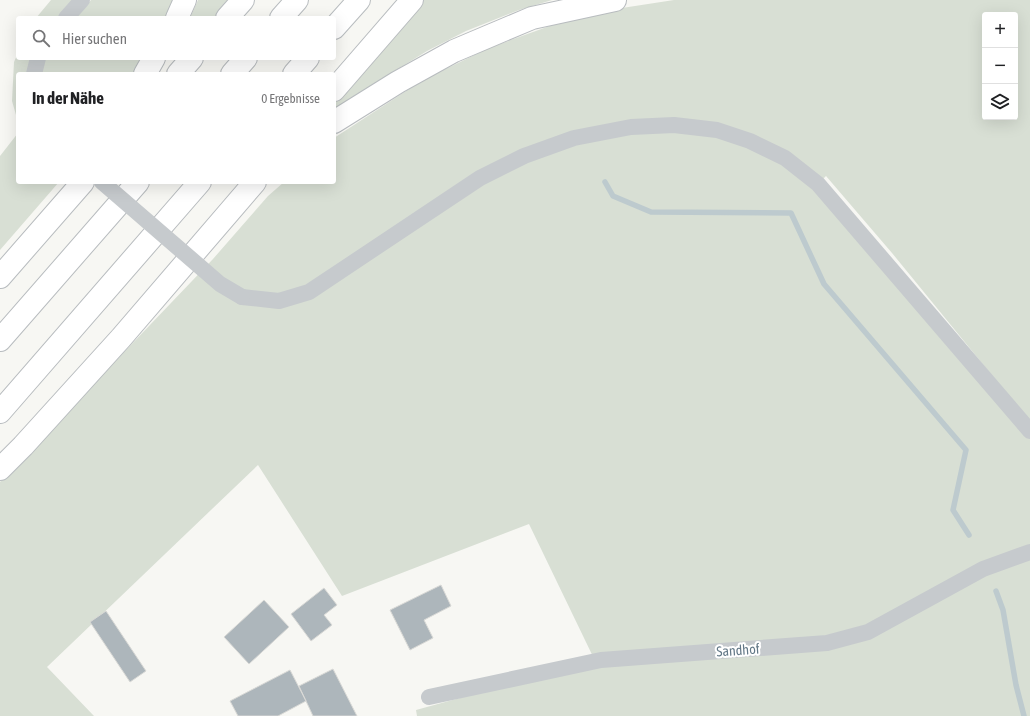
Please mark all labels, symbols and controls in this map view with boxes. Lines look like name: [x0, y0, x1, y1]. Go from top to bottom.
map controls: [982, 12, 1018, 120]
button: +: [982, 12, 1018, 48]
search box: [16, 16, 336, 60]
icon: search: [30, 27, 52, 49]
text: Hier suchen: [62, 30, 127, 47]
button: −: [982, 48, 1018, 84]
button: layers: [982, 84, 1018, 120]
text: In der Nähe: [32, 88, 104, 108]
text: 0 Ergebnisse: [261, 91, 320, 106]
street label: Sandhof: [716, 641, 760, 659]

